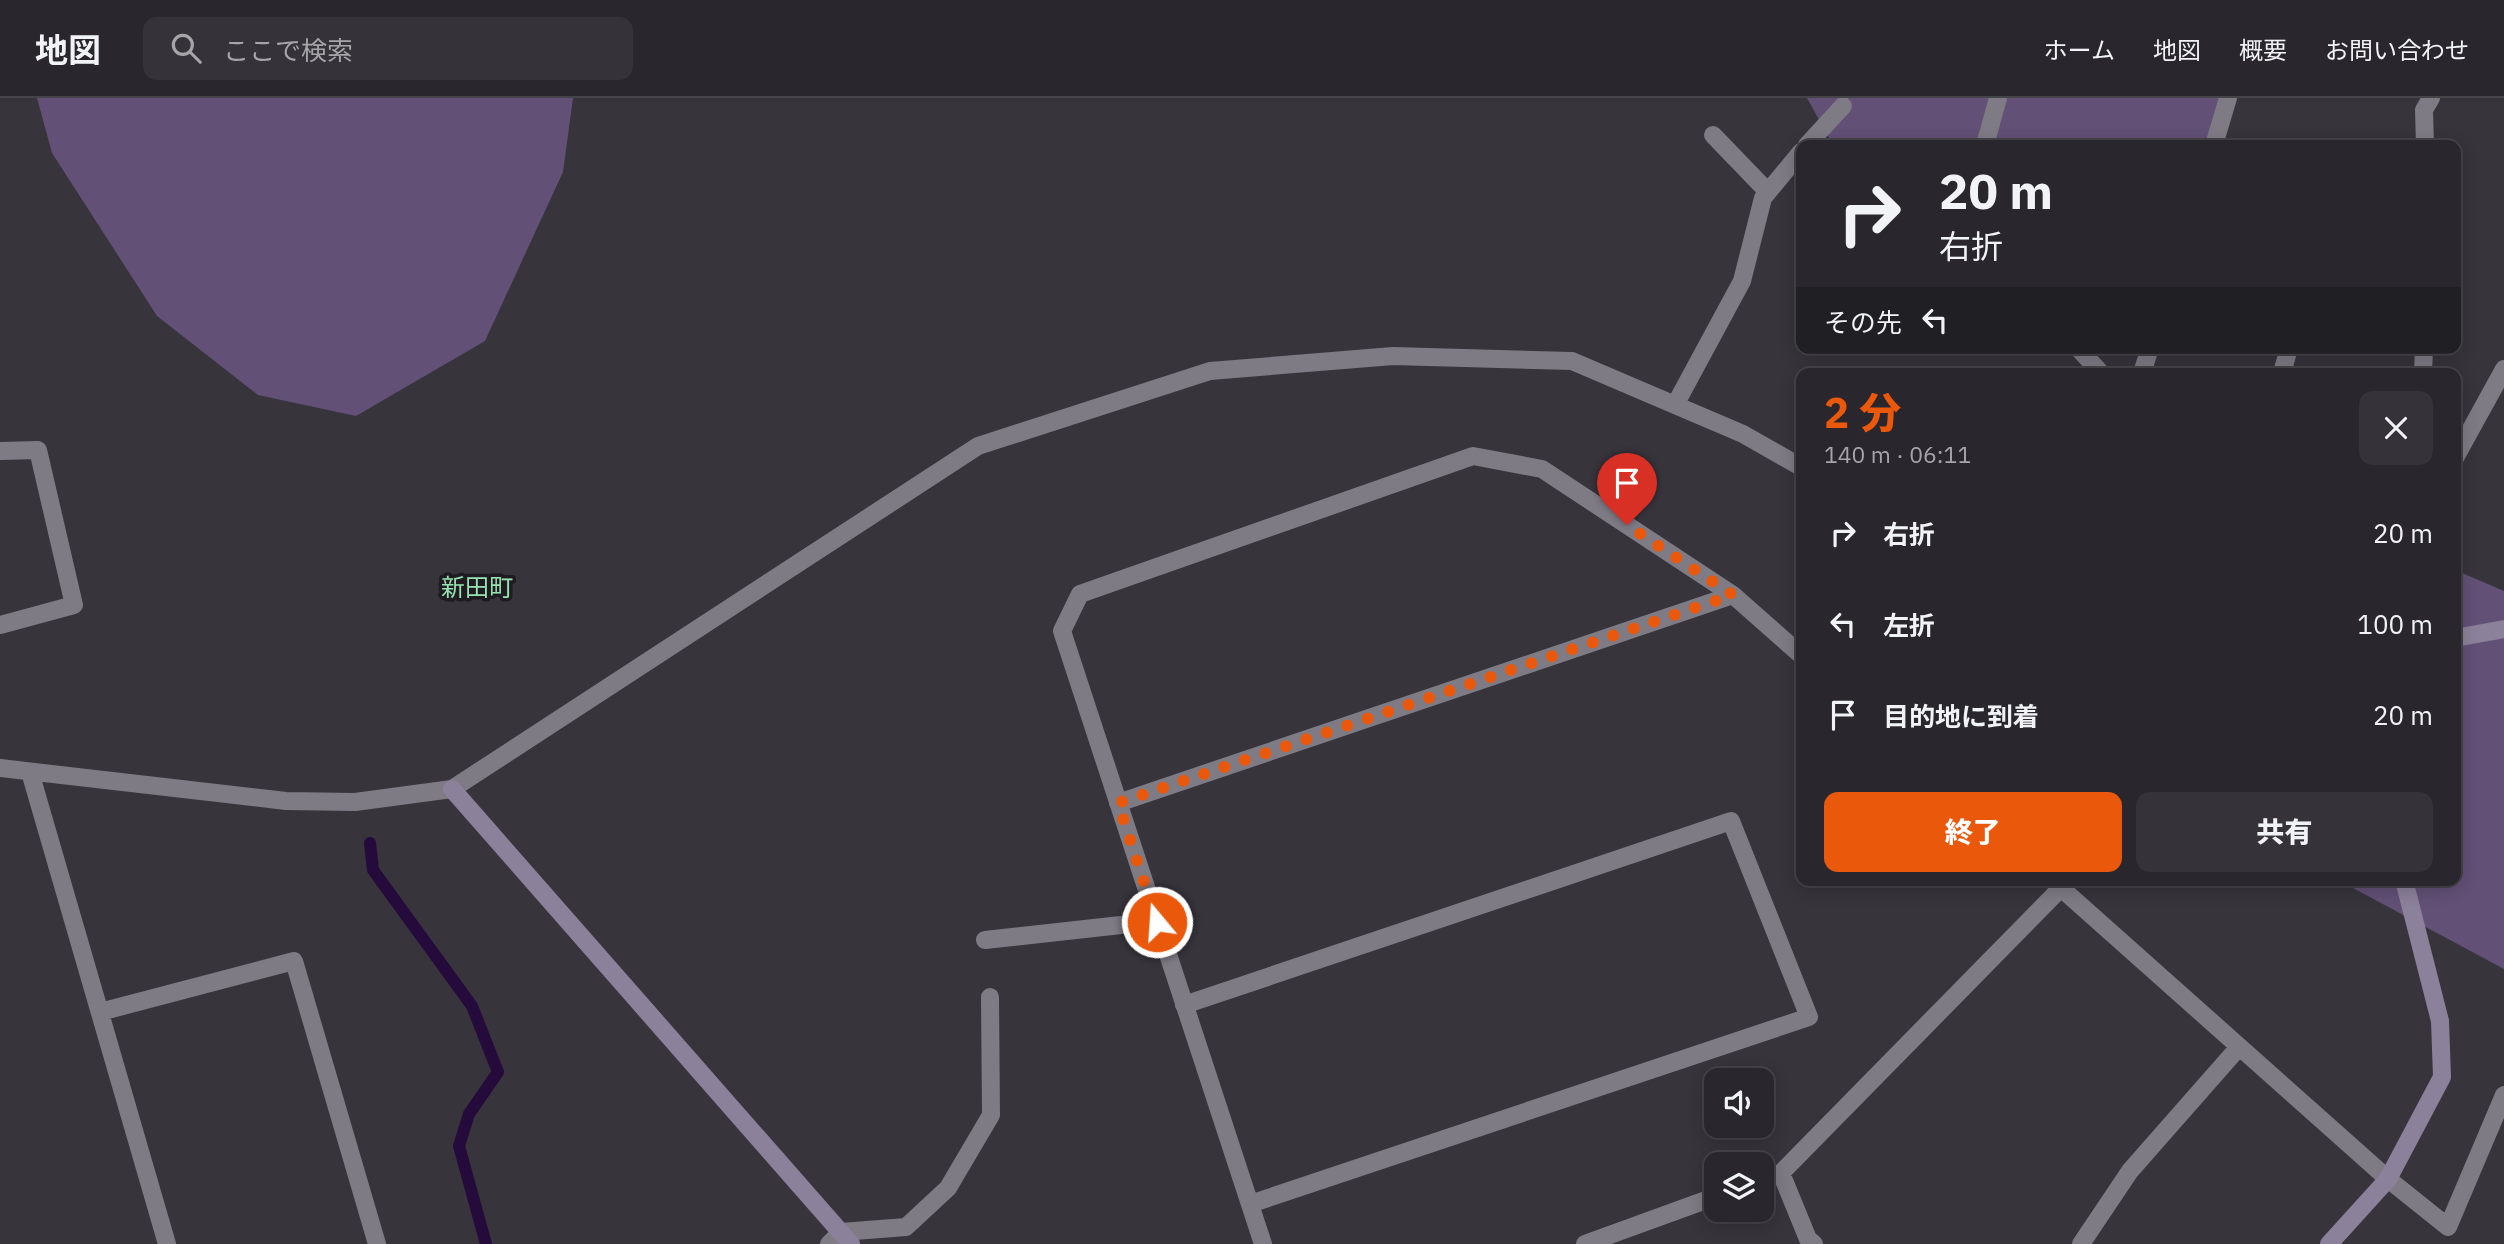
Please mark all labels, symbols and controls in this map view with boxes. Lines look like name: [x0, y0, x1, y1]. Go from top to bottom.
search box: [143, 17, 633, 80]
text: 地図: [35, 28, 101, 71]
icon: search: [167, 29, 205, 67]
text: ここで検索: [223, 33, 353, 67]
text: ホーム: [2044, 34, 2115, 66]
text: 地図: [2153, 34, 2201, 66]
text: 概要: [2239, 34, 2287, 66]
text: お問い合わせ: [2325, 34, 2469, 66]
text: 20 m: [1939, 159, 2053, 222]
icon: right: [1824, 168, 1915, 259]
text: 右折: [1939, 225, 2003, 267]
icon: left: [1916, 301, 1954, 339]
text: その先: [1824, 305, 1902, 339]
text: 2 分: [1824, 385, 1901, 440]
button: close: [2359, 391, 2433, 465]
text: 140 m · 06:11: [1824, 439, 1971, 469]
pin: [1597, 453, 1657, 525]
icon: arrive: [1608, 464, 1646, 502]
icon: right: [1824, 514, 1862, 552]
text: 20 m: [2373, 516, 2433, 550]
text: 右折: [1883, 517, 1935, 551]
district label: 新田町: [441, 571, 513, 603]
icon: left: [1824, 605, 1862, 643]
text: 100 m: [2357, 607, 2433, 641]
text: 左折: [1883, 608, 1935, 642]
icon: arrive: [1824, 696, 1862, 734]
text: 20 m: [2373, 698, 2433, 732]
text: 目的地に到着: [1883, 699, 2039, 733]
button: 終了: [1824, 792, 2122, 872]
button: 共有: [2136, 792, 2433, 872]
position arrow: [1120, 885, 1194, 959]
map controls: [1704, 1068, 1774, 1222]
button: sound: [1704, 1068, 1774, 1138]
button: layers: [1704, 1152, 1774, 1222]

